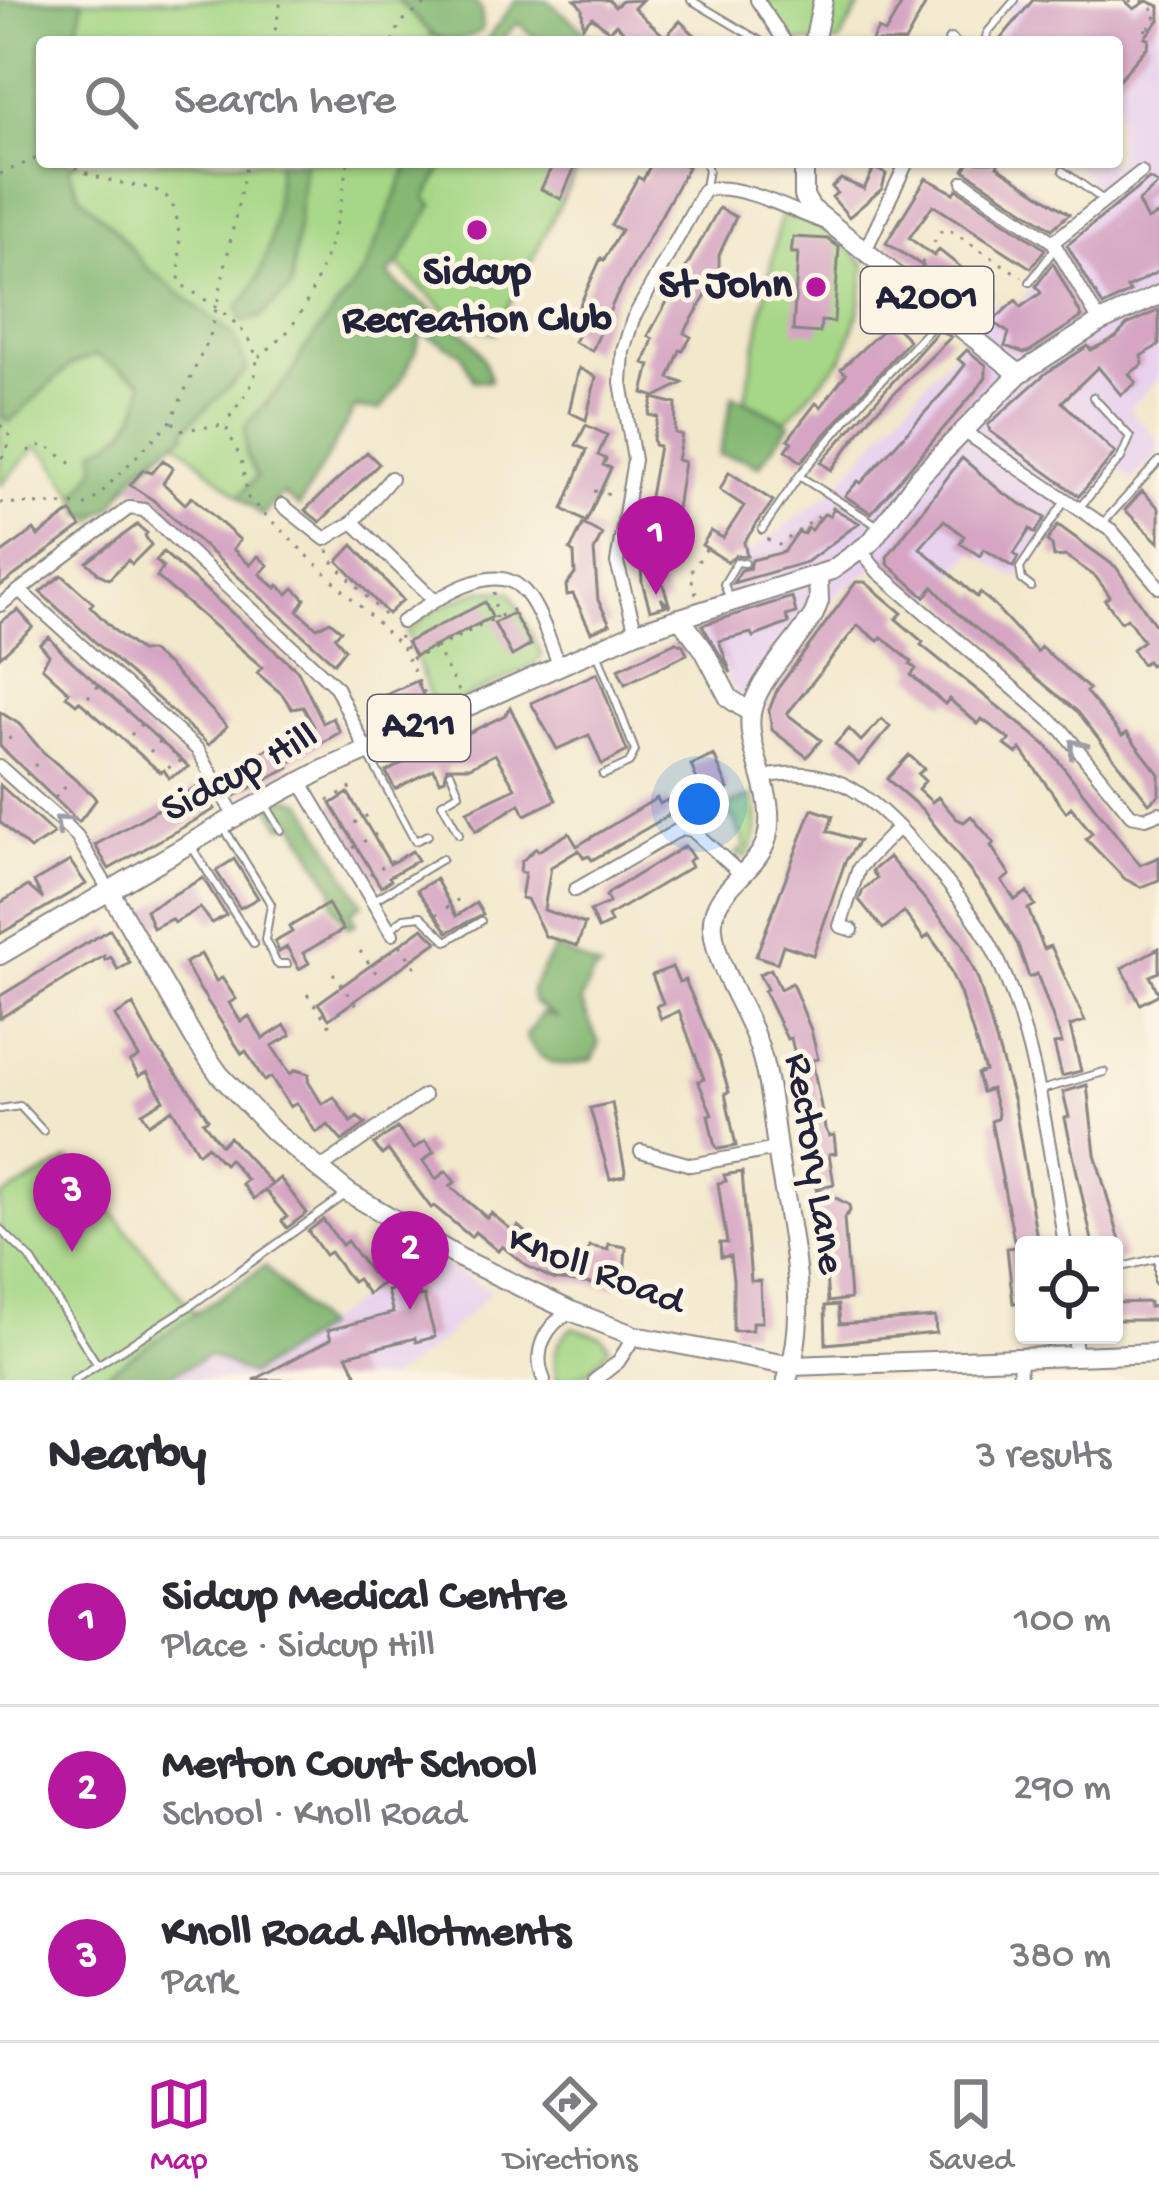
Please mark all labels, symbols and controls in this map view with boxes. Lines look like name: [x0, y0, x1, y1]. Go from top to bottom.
search box: [36, 36, 1123, 168]
icon: search: [78, 69, 144, 135]
text: Search here: [174, 76, 396, 129]
marker: Sidcup Recreation Club: [464, 217, 490, 243]
place label: Sidcup Recreation Club: [342, 250, 612, 347]
place label: St John: [659, 263, 793, 312]
road number: A2001: [861, 267, 993, 333]
marker: St John: [803, 274, 829, 300]
pin: 1: [617, 496, 695, 595]
road number: A211: [368, 695, 470, 761]
street label: Sidcup Hill: [155, 714, 327, 836]
one-way arrow: [1069, 739, 1090, 761]
your location: [669, 774, 729, 834]
one-way arrow: [54, 816, 75, 837]
street label: Rectory Lane: [770, 1050, 854, 1279]
pin: 3: [33, 1153, 111, 1252]
pin: 2: [371, 1211, 449, 1310]
street label: Knoll Road: [500, 1217, 693, 1330]
map controls: [1015, 1236, 1123, 1344]
button: locate: [1015, 1236, 1123, 1344]
text: Nearby: [48, 1428, 206, 1488]
text: 3 results: [976, 1435, 1111, 1481]
text: Sidcup Medical Centre: [162, 1572, 566, 1625]
text: 1: [79, 1599, 95, 1645]
text: 100 m: [1014, 1599, 1111, 1645]
text: Place · Sidcup Hill: [162, 1625, 435, 1671]
text: Merton Court School: [162, 1740, 537, 1793]
text: 2: [77, 1767, 97, 1813]
text: 290 m: [1013, 1767, 1111, 1813]
text: School · Knoll Road: [162, 1793, 466, 1839]
text: Knoll Road Allotments: [162, 1908, 571, 1961]
text: 3: [77, 1935, 97, 1981]
text: 380 m: [1010, 1935, 1111, 1981]
text: Park: [162, 1961, 236, 2007]
tab: Map: [146, 2071, 212, 2181]
tab: Directions: [503, 2071, 637, 2181]
tab: Saved: [929, 2071, 1013, 2181]

